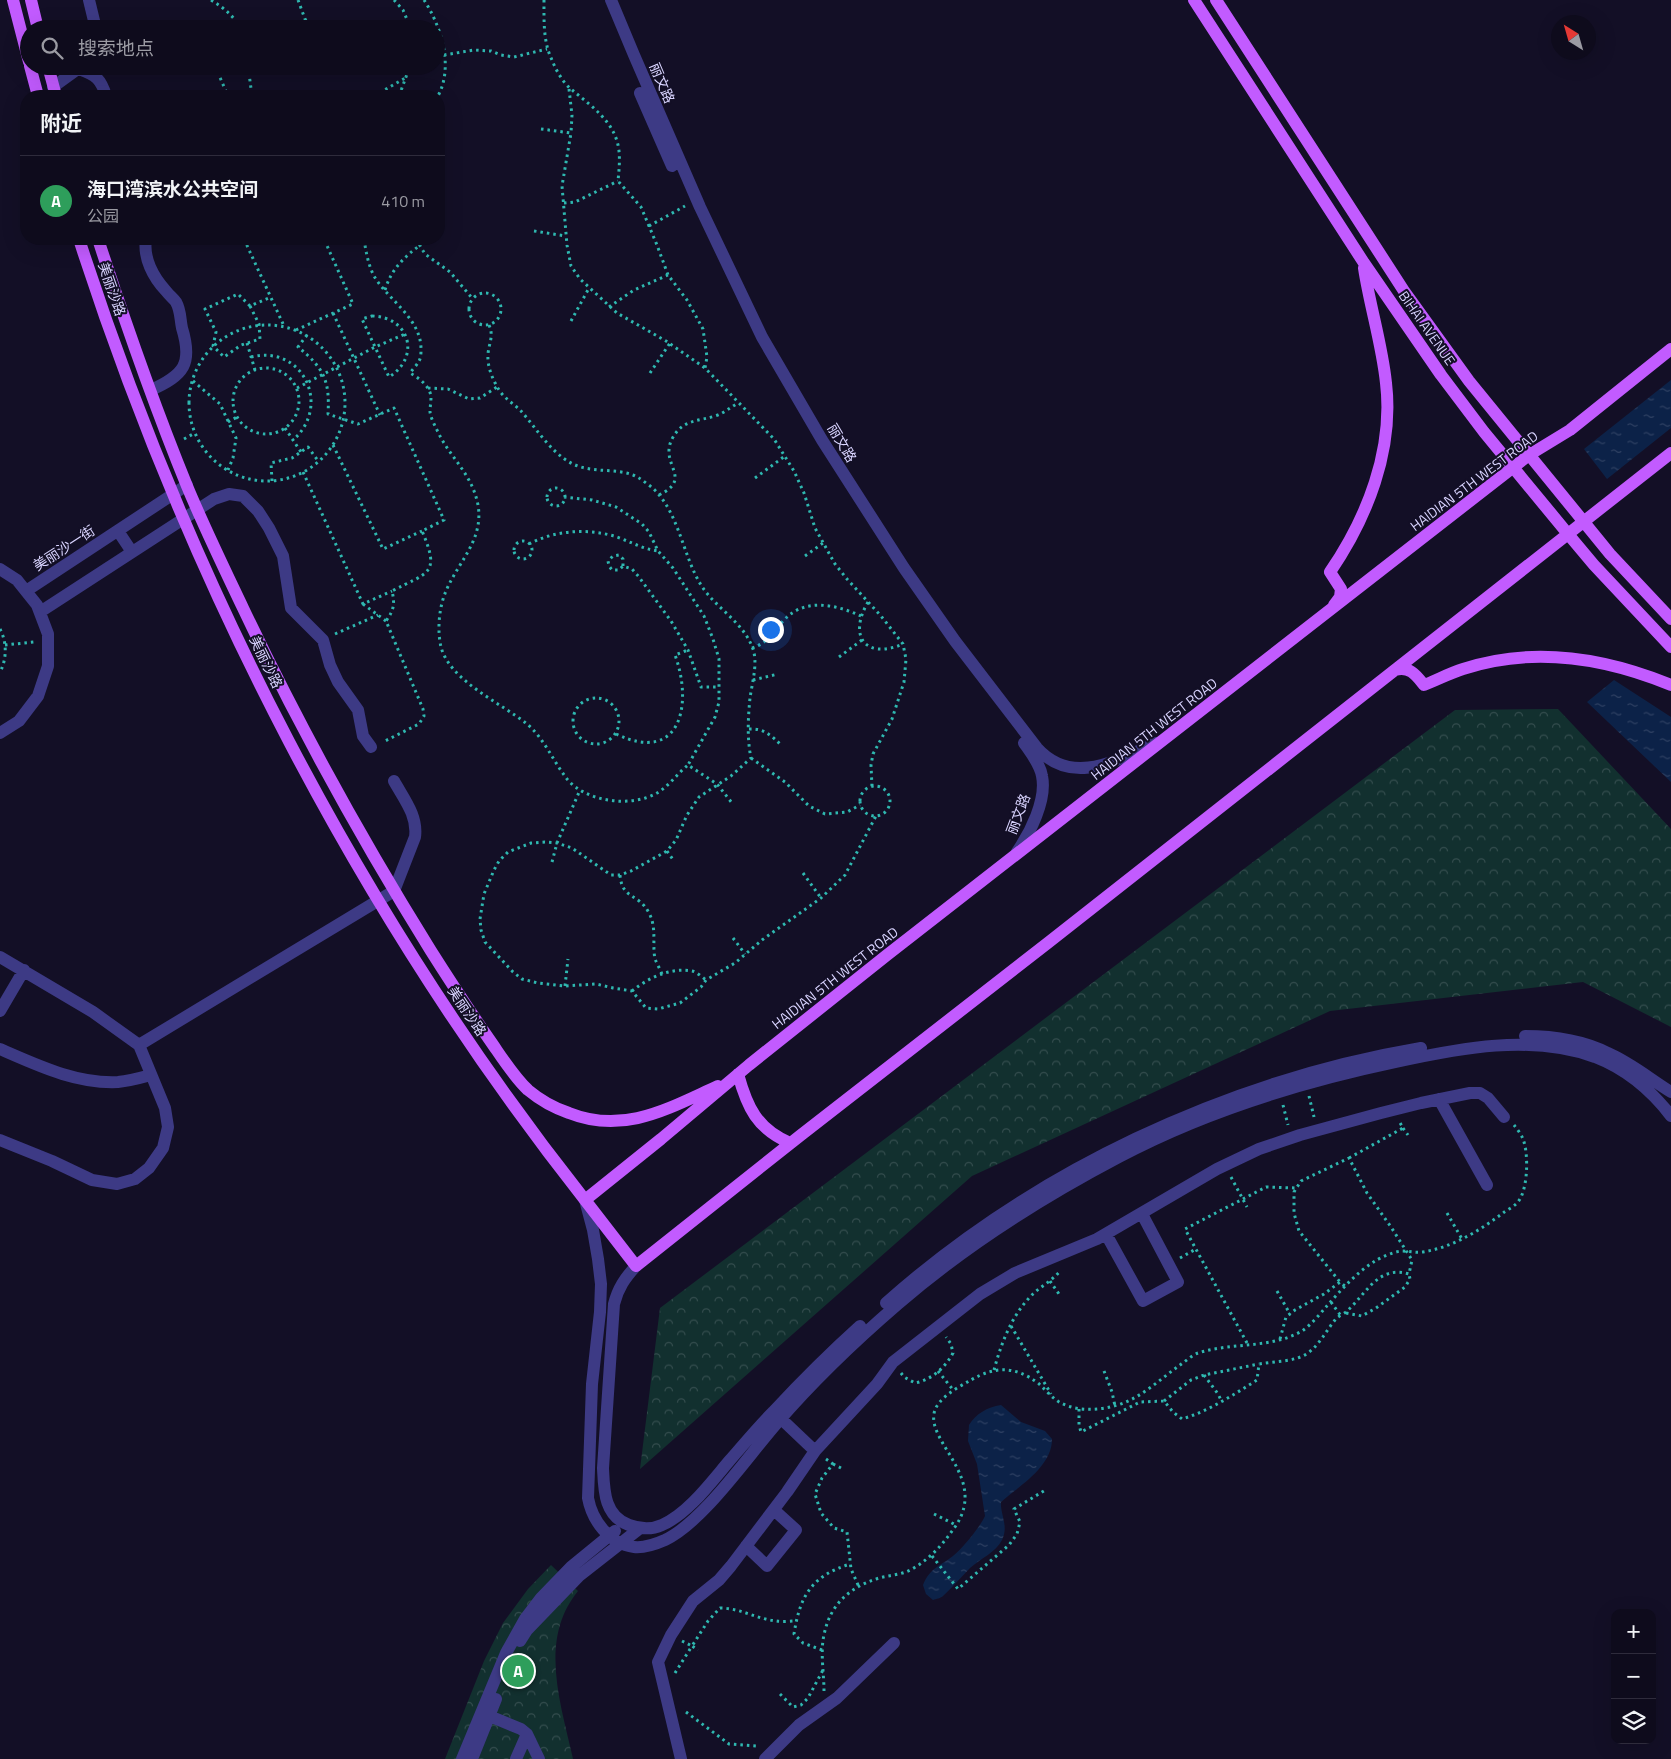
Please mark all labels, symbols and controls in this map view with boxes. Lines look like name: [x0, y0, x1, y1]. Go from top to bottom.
north arrow: [1551, 15, 1596, 60]
search box: [20, 20, 445, 75]
text: 搜索地点: [78, 33, 154, 62]
icon: search: [38, 34, 66, 62]
street label: 丽文路: [645, 59, 680, 106]
text: 附近: [40, 107, 82, 139]
text: 海口湾滨水公共空间: [87, 174, 258, 203]
text: A: [51, 189, 61, 213]
text: 410 m: [381, 189, 425, 213]
text: 公园: [87, 204, 119, 228]
street label: 美丽沙路: [93, 259, 132, 319]
street label: BIHAI AVENUE: [1394, 286, 1461, 369]
street label: 丽文路: [823, 419, 862, 466]
street label: HAIDIAN 5TH WEST ROAD: [1405, 425, 1542, 536]
street label: 美丽沙一街: [29, 520, 99, 575]
your location: [758, 617, 784, 643]
street label: 美丽沙路: [245, 632, 288, 692]
street label: HAIDIAN 5TH WEST ROAD: [1086, 672, 1221, 785]
street label: 丽文路: [1000, 790, 1035, 837]
street label: HAIDIAN 5TH WEST ROAD: [767, 921, 902, 1034]
street label: 美丽沙路: [443, 982, 492, 1040]
map controls: [1611, 1609, 1656, 1744]
button: +: [1611, 1609, 1656, 1654]
pin: A: [502, 1652, 534, 1690]
button: −: [1611, 1654, 1656, 1699]
button: layers: [1611, 1699, 1656, 1744]

